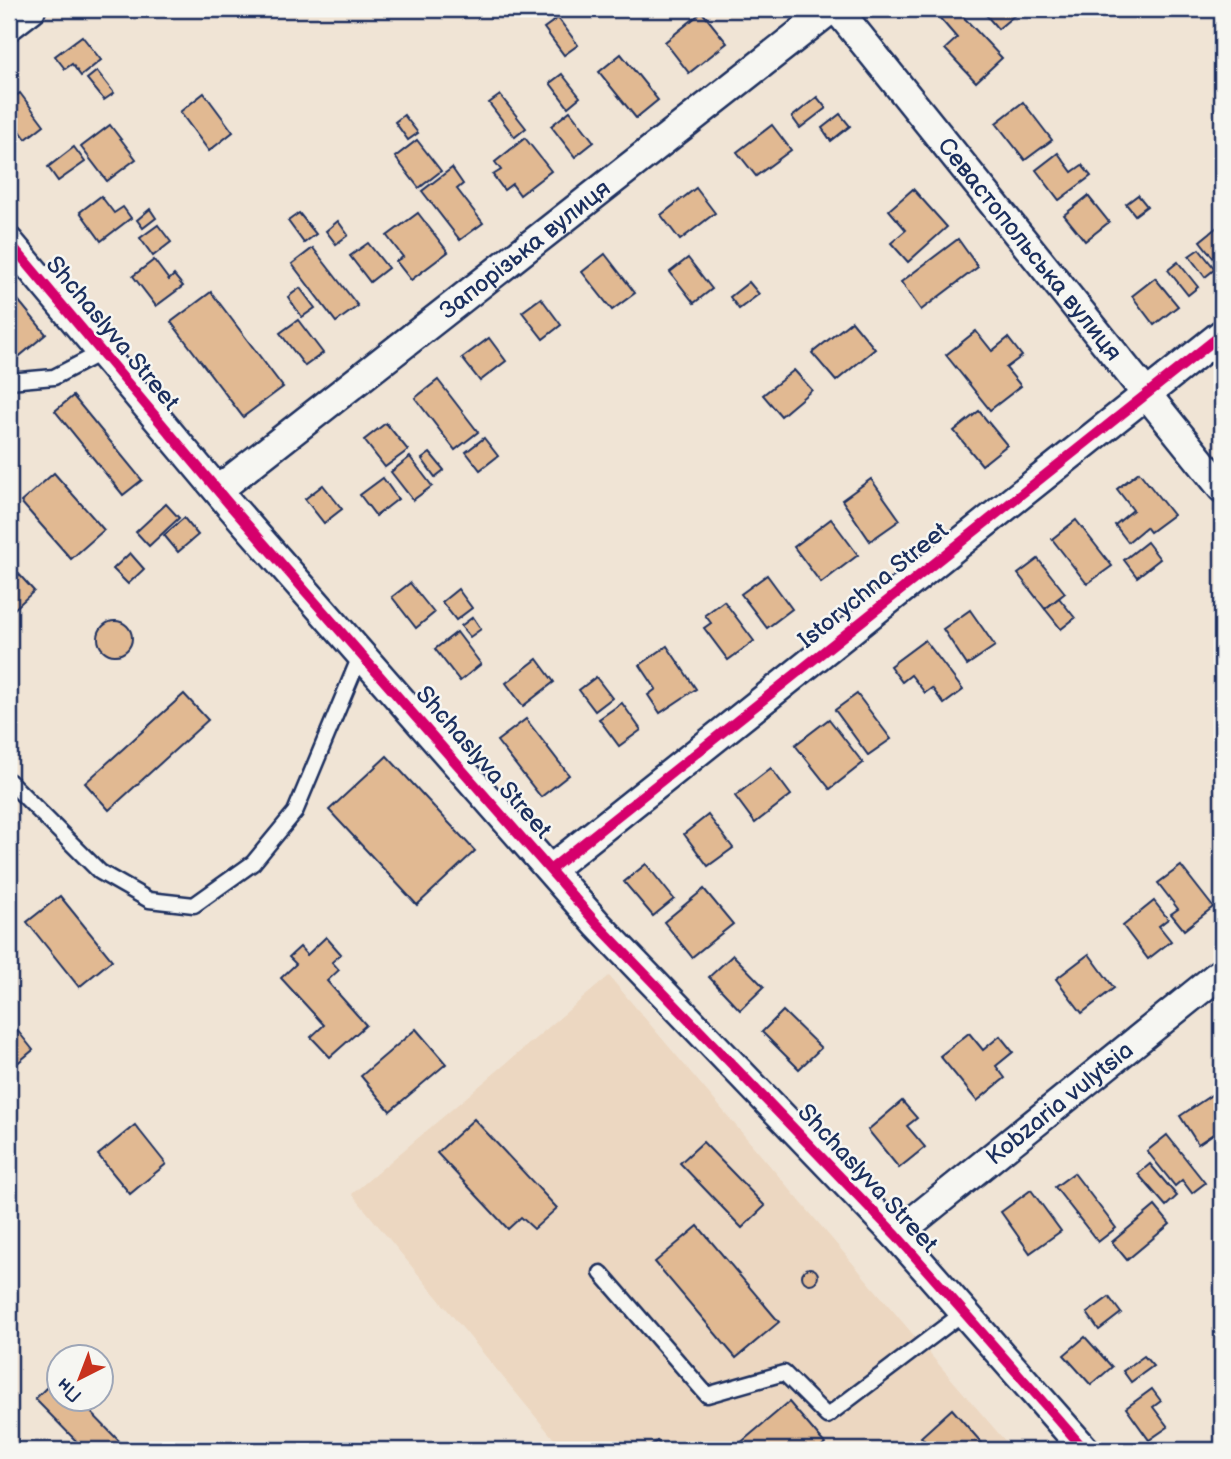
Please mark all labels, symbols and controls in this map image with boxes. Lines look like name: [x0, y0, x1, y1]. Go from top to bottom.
street label: Севастопольська вулиця: [931, 132, 1128, 367]
street label: Запорізька вулиця: [434, 174, 616, 325]
street label: Shchaslyva Street: [40, 250, 186, 417]
street label: Istorychna Street: [792, 516, 955, 655]
street label: Shchaslyva Street: [410, 680, 558, 845]
street label: Kobzaria vulytsia: [980, 1036, 1139, 1172]
street label: Shchaslyva Street: [791, 1098, 944, 1259]
north arrow: [46, 1344, 116, 1414]
text: Пн: [53, 1372, 87, 1407]

